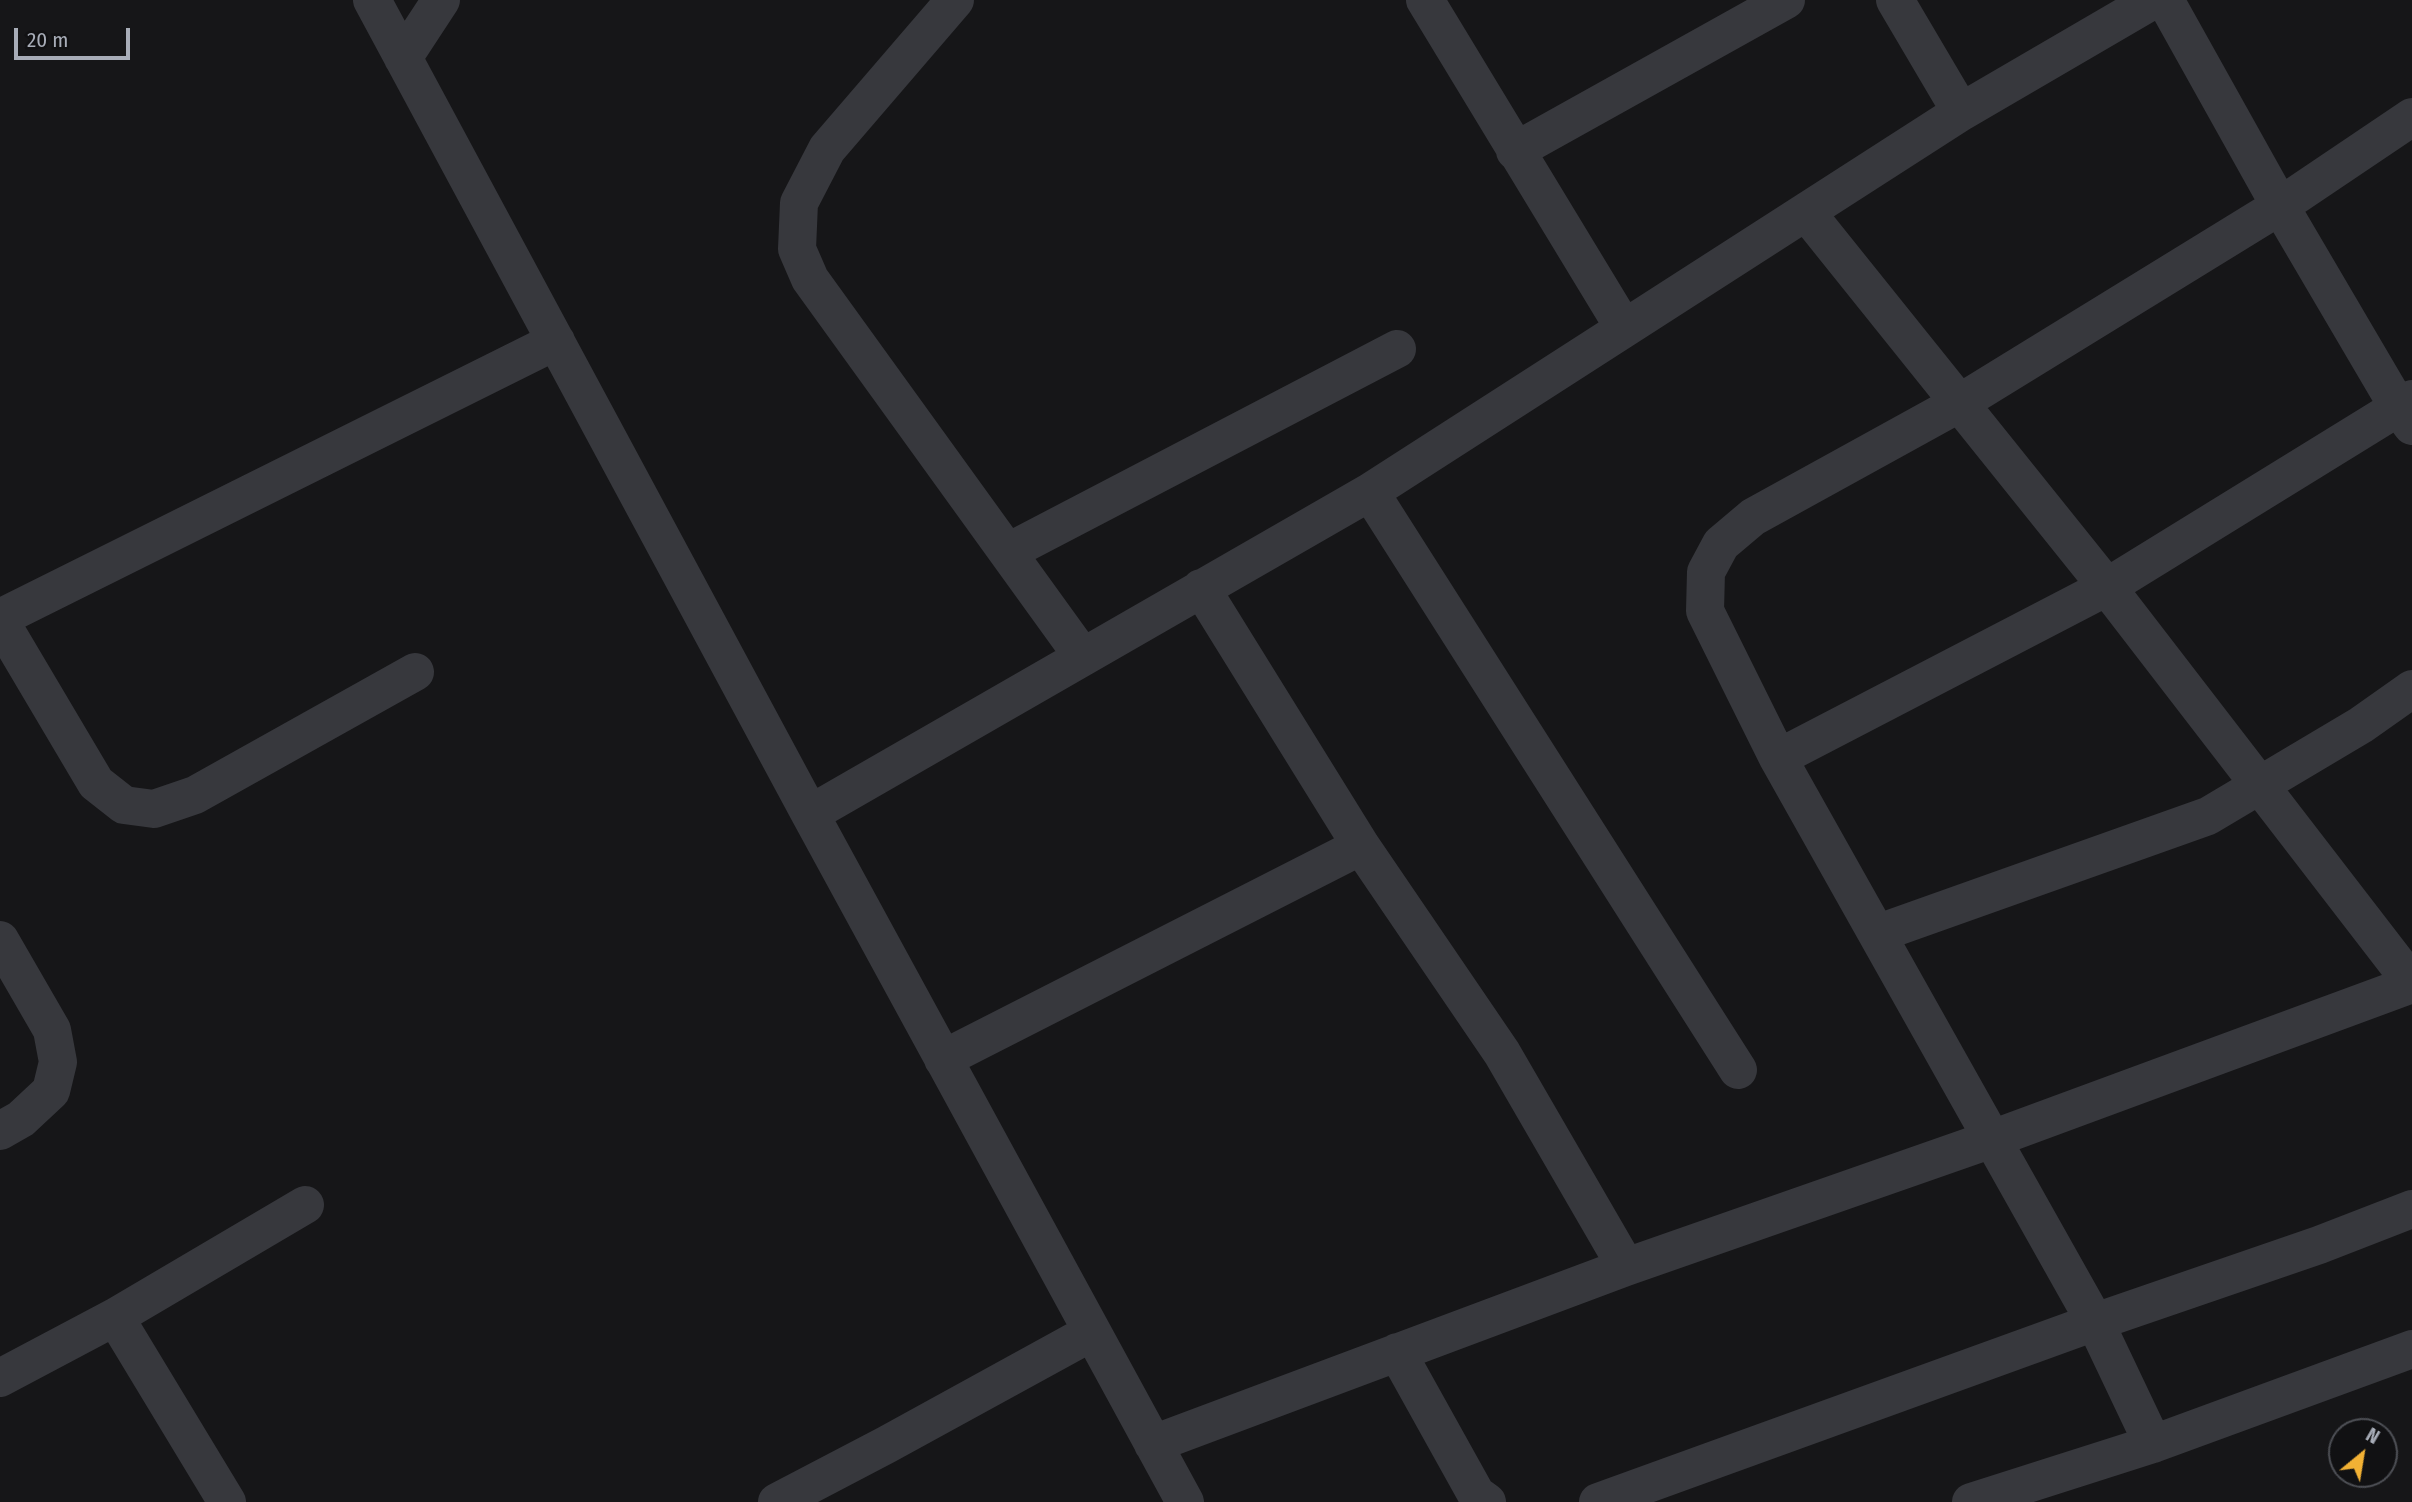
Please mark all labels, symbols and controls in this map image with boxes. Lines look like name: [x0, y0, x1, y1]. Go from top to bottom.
scale bar: [18, 14, 133, 58]
text: 20 m: [27, 27, 68, 53]
north arrow: [2328, 1418, 2398, 1488]
text: N: [2362, 1423, 2383, 1449]

